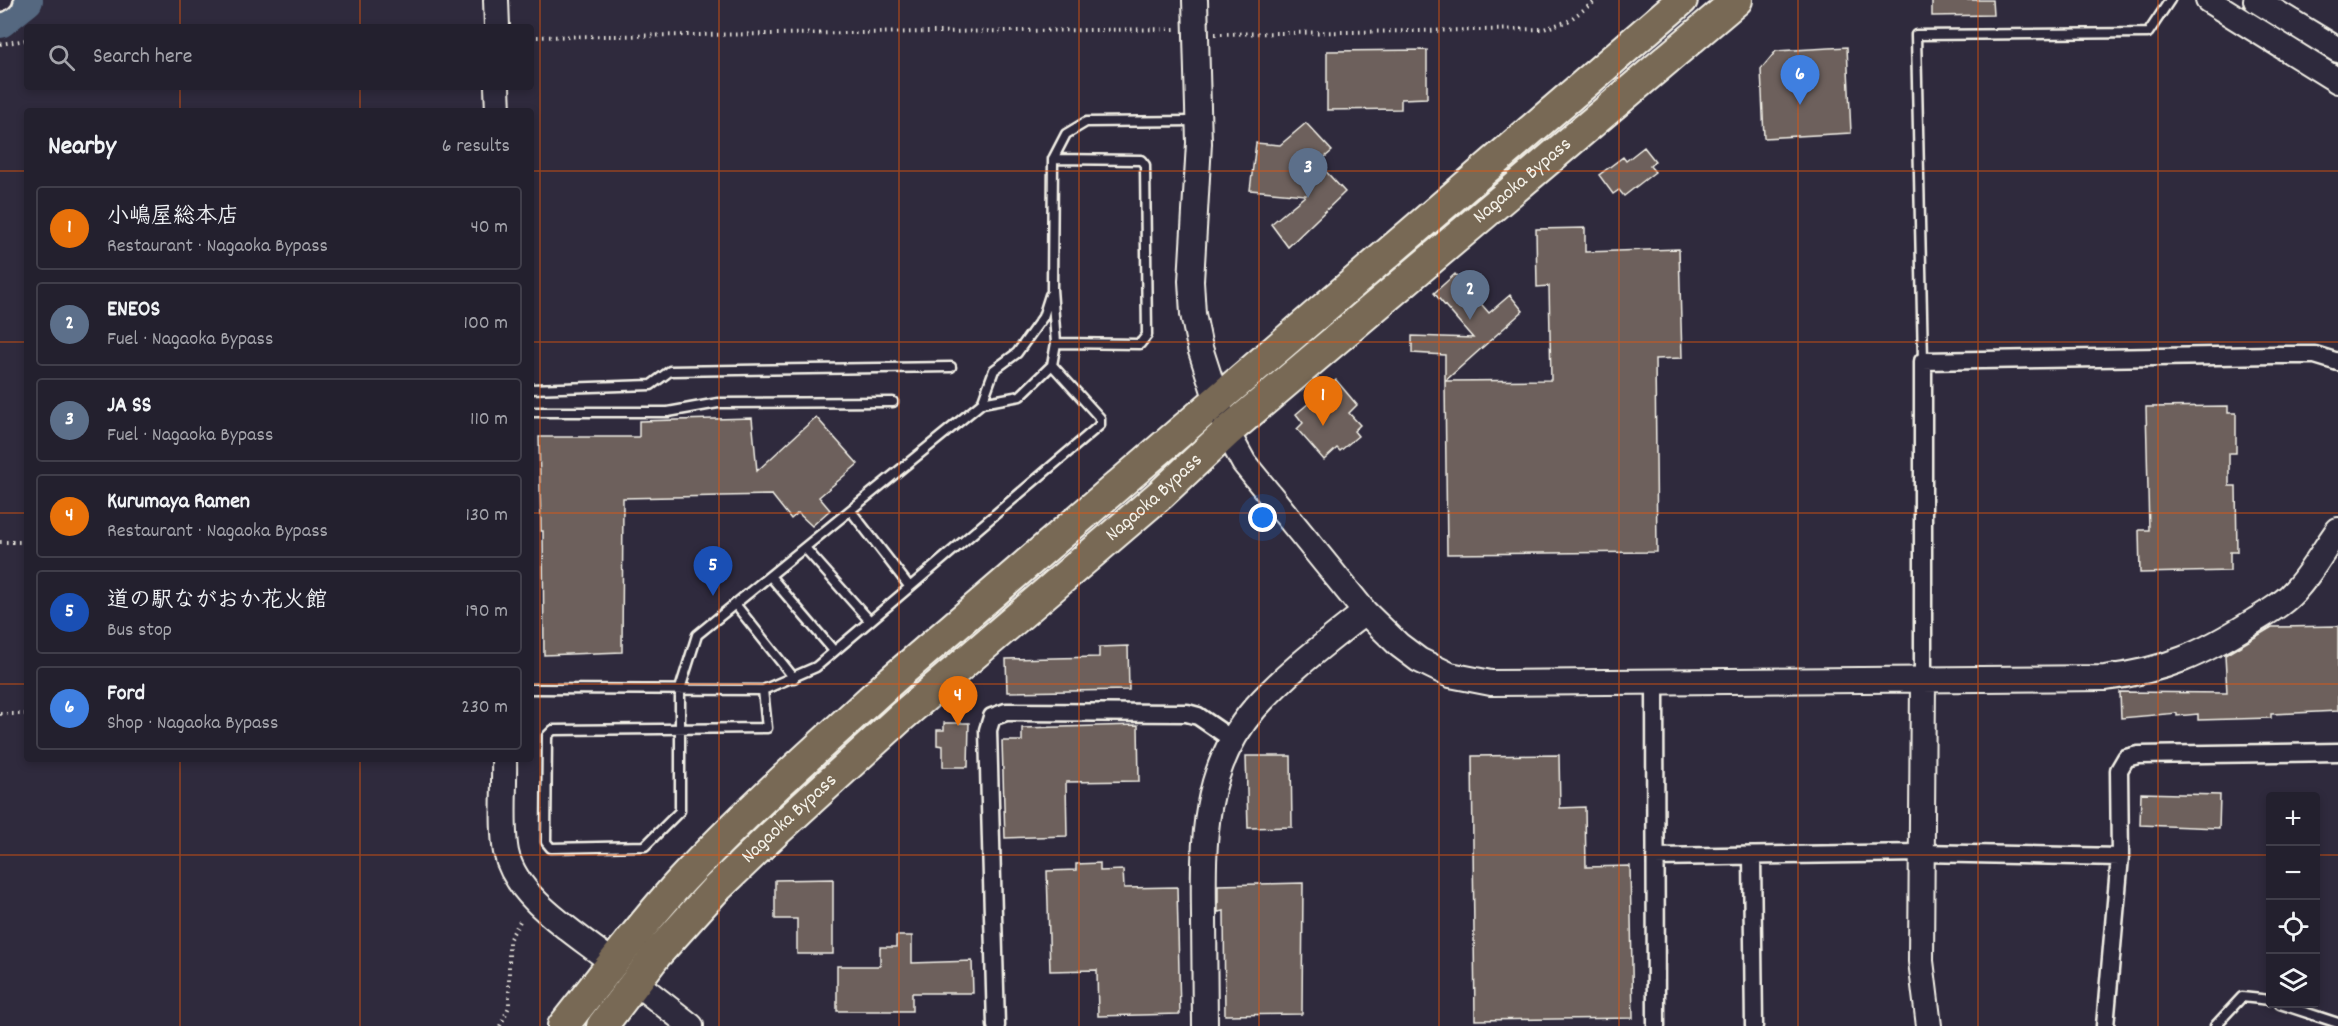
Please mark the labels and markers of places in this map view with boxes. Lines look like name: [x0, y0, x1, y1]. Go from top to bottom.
pin: 6: [1780, 56, 1820, 105]
pin: 3: [1288, 148, 1328, 198]
pin: 2: [1450, 270, 1490, 320]
pin: 1: [1304, 376, 1342, 426]
pin: 5: [694, 546, 732, 596]
pin: 4: [938, 676, 978, 726]

